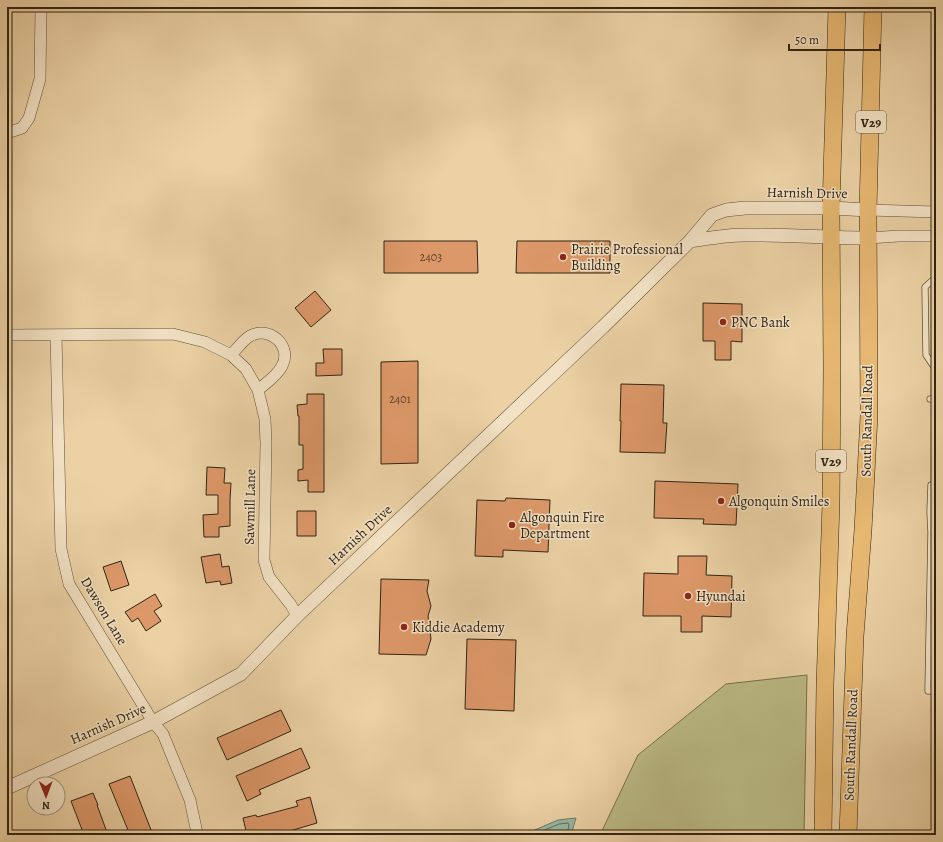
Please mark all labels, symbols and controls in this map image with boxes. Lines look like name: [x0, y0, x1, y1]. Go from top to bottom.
scale bar: [789, 26, 880, 52]
text: 50 m: [795, 32, 819, 48]
road number: V29: [856, 111, 886, 133]
street label: Harnish Drive: [766, 183, 848, 203]
place label: Prairie Professional Building: [571, 240, 683, 275]
house number: 2403: [420, 249, 442, 265]
marker: Prairie Professional Building: [558, 252, 568, 262]
place label: PNC Bank: [731, 313, 790, 332]
marker: PNC Bank: [718, 317, 728, 327]
street label: South Randall Road: [857, 364, 877, 477]
house number: 2401: [389, 391, 411, 407]
road number: V29: [816, 450, 846, 472]
street label: Sawmill Lane: [240, 469, 260, 545]
place label: Algonquin Smiles: [728, 492, 829, 511]
marker: Algonquin Smiles: [716, 496, 726, 506]
street label: Harnish Drive: [324, 500, 396, 570]
place label: Algonquin Fire Department: [519, 508, 605, 543]
marker: Algonquin Fire Department: [507, 520, 517, 530]
street label: Dawson Lane: [76, 573, 132, 649]
place label: Hyundai: [696, 587, 746, 606]
marker: Hyundai: [683, 591, 693, 601]
place label: Kiddie Academy: [412, 618, 505, 637]
marker: Kiddie Academy: [399, 622, 409, 632]
street label: South Randall Road: [840, 688, 862, 801]
street label: Harnish Drive: [67, 699, 149, 749]
north arrow: [26, 776, 66, 816]
text: N: [42, 798, 50, 813]

